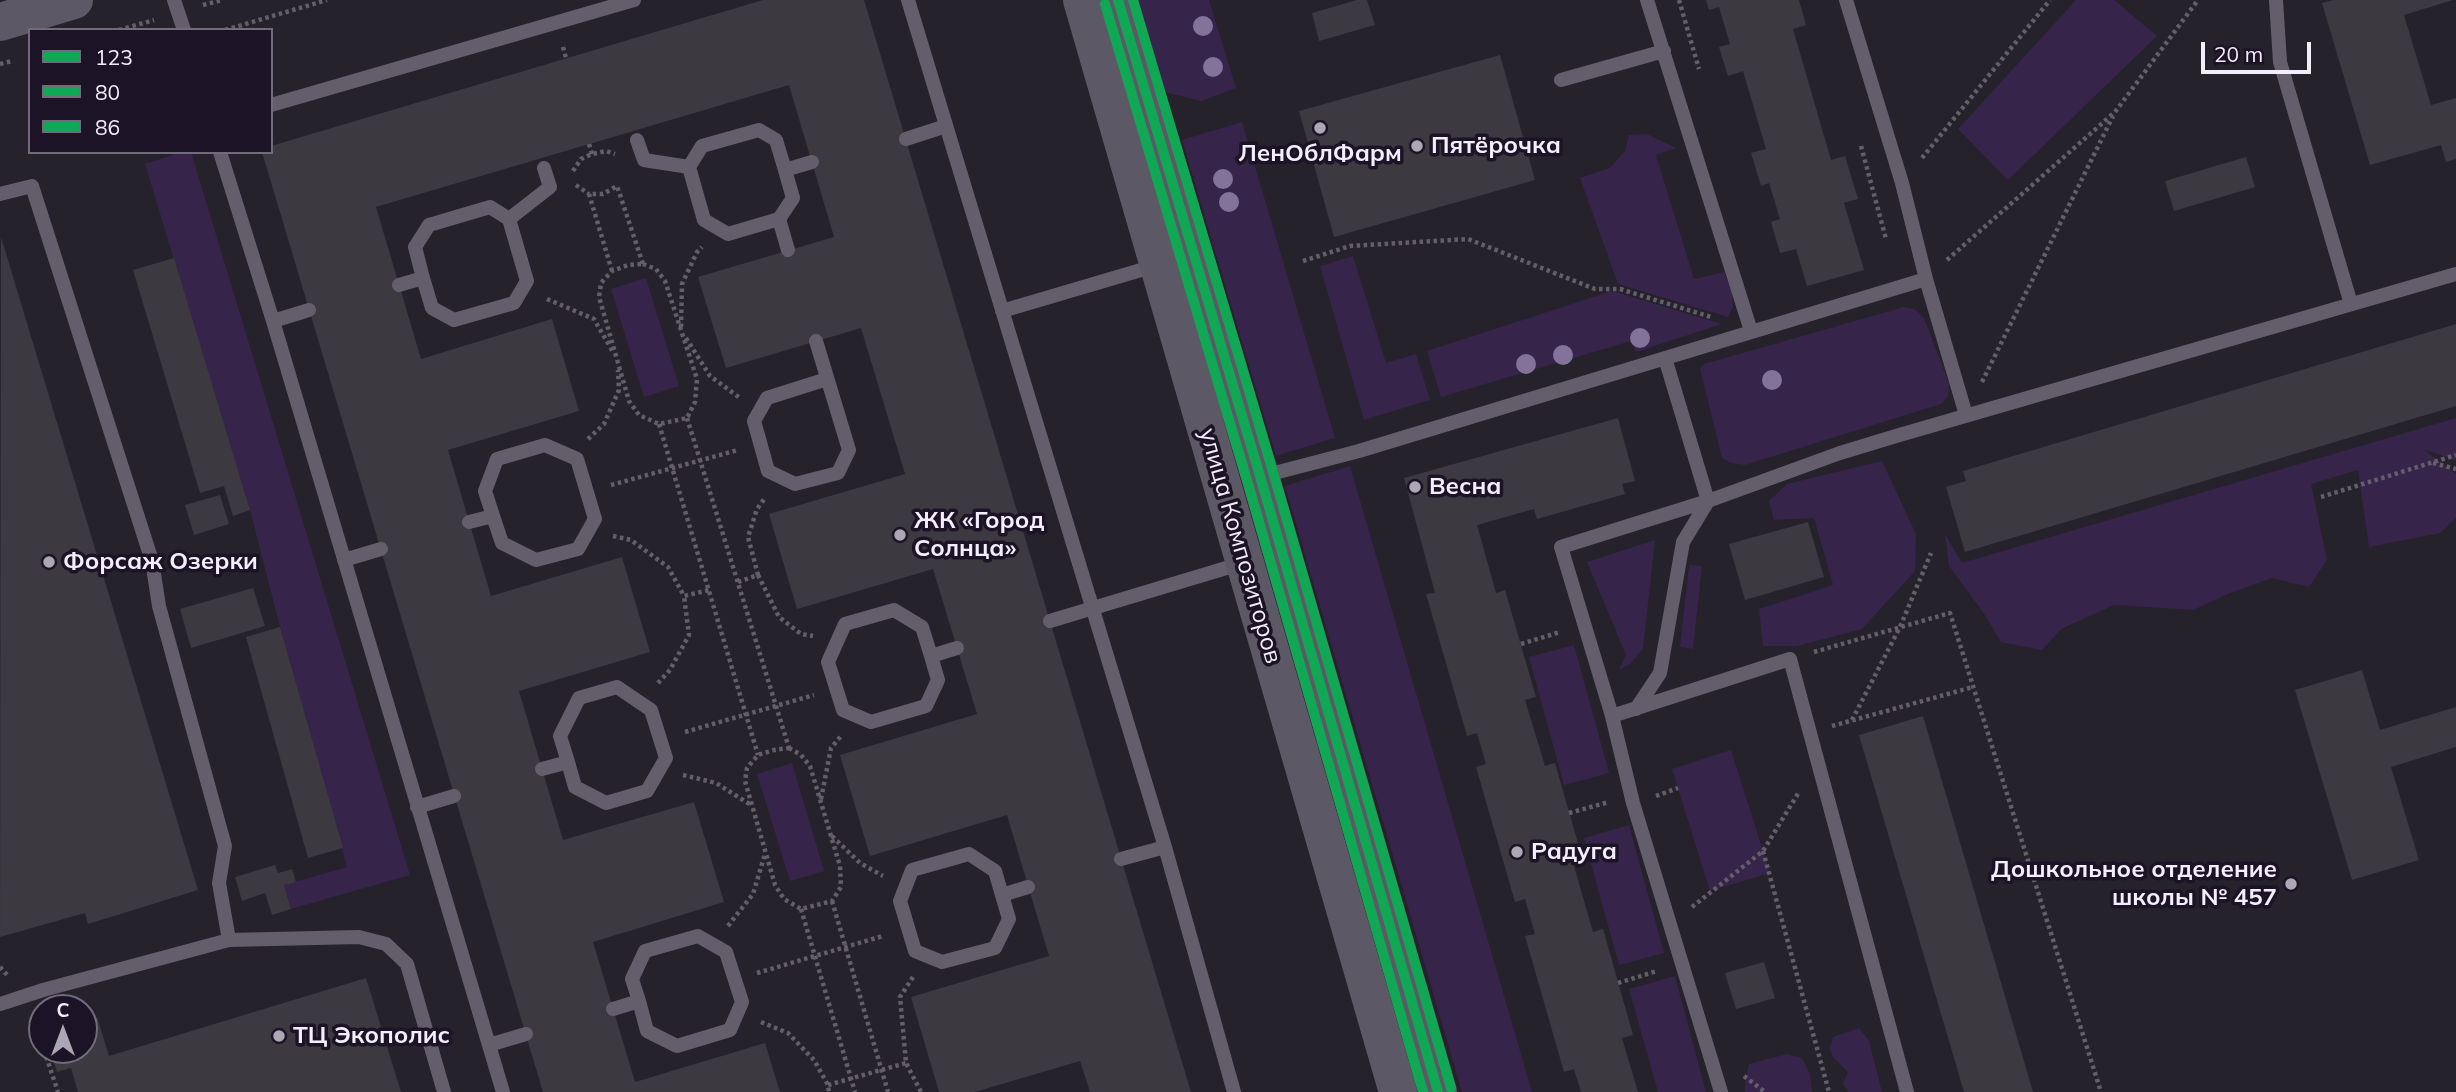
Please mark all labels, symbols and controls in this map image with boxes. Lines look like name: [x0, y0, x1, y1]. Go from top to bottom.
legend: [28, 28, 273, 154]
scale bar: [2204, 28, 2314, 72]
text: 20 m: [2214, 41, 2263, 67]
text: 123: [95, 44, 133, 70]
text: 80: [95, 79, 120, 105]
text: 86: [95, 114, 120, 140]
marker: ЛенОблФарм: [1312, 120, 1328, 136]
place label: Пятёрочка: [1431, 132, 1561, 160]
marker: Пятёрочка: [1409, 138, 1425, 154]
place label: ЛенОблФарм: [1238, 140, 1402, 168]
street label: улица Композиторов: [1193, 425, 1287, 667]
place label: Весна: [1429, 473, 1502, 501]
marker: Весна: [1407, 479, 1423, 495]
place label: ЖК «Город Солнца»: [914, 507, 1044, 563]
marker: ЖК «Город Солнца»: [892, 527, 908, 543]
place label: Форсаж Озерки: [63, 548, 258, 576]
marker: Форсаж Озерки: [41, 554, 57, 570]
place label: Радуга: [1531, 838, 1617, 866]
marker: Радуга: [1509, 844, 1525, 860]
place label: Дошкольное отделение школы № 457: [1991, 856, 2277, 912]
marker: Дошкольное отделение школы № 457: [2283, 876, 2299, 892]
north arrow: [28, 994, 98, 1064]
text: С: [56, 998, 70, 1022]
place label: ТЦ Экополис: [293, 1022, 450, 1050]
marker: ТЦ Экополис: [271, 1028, 287, 1044]

